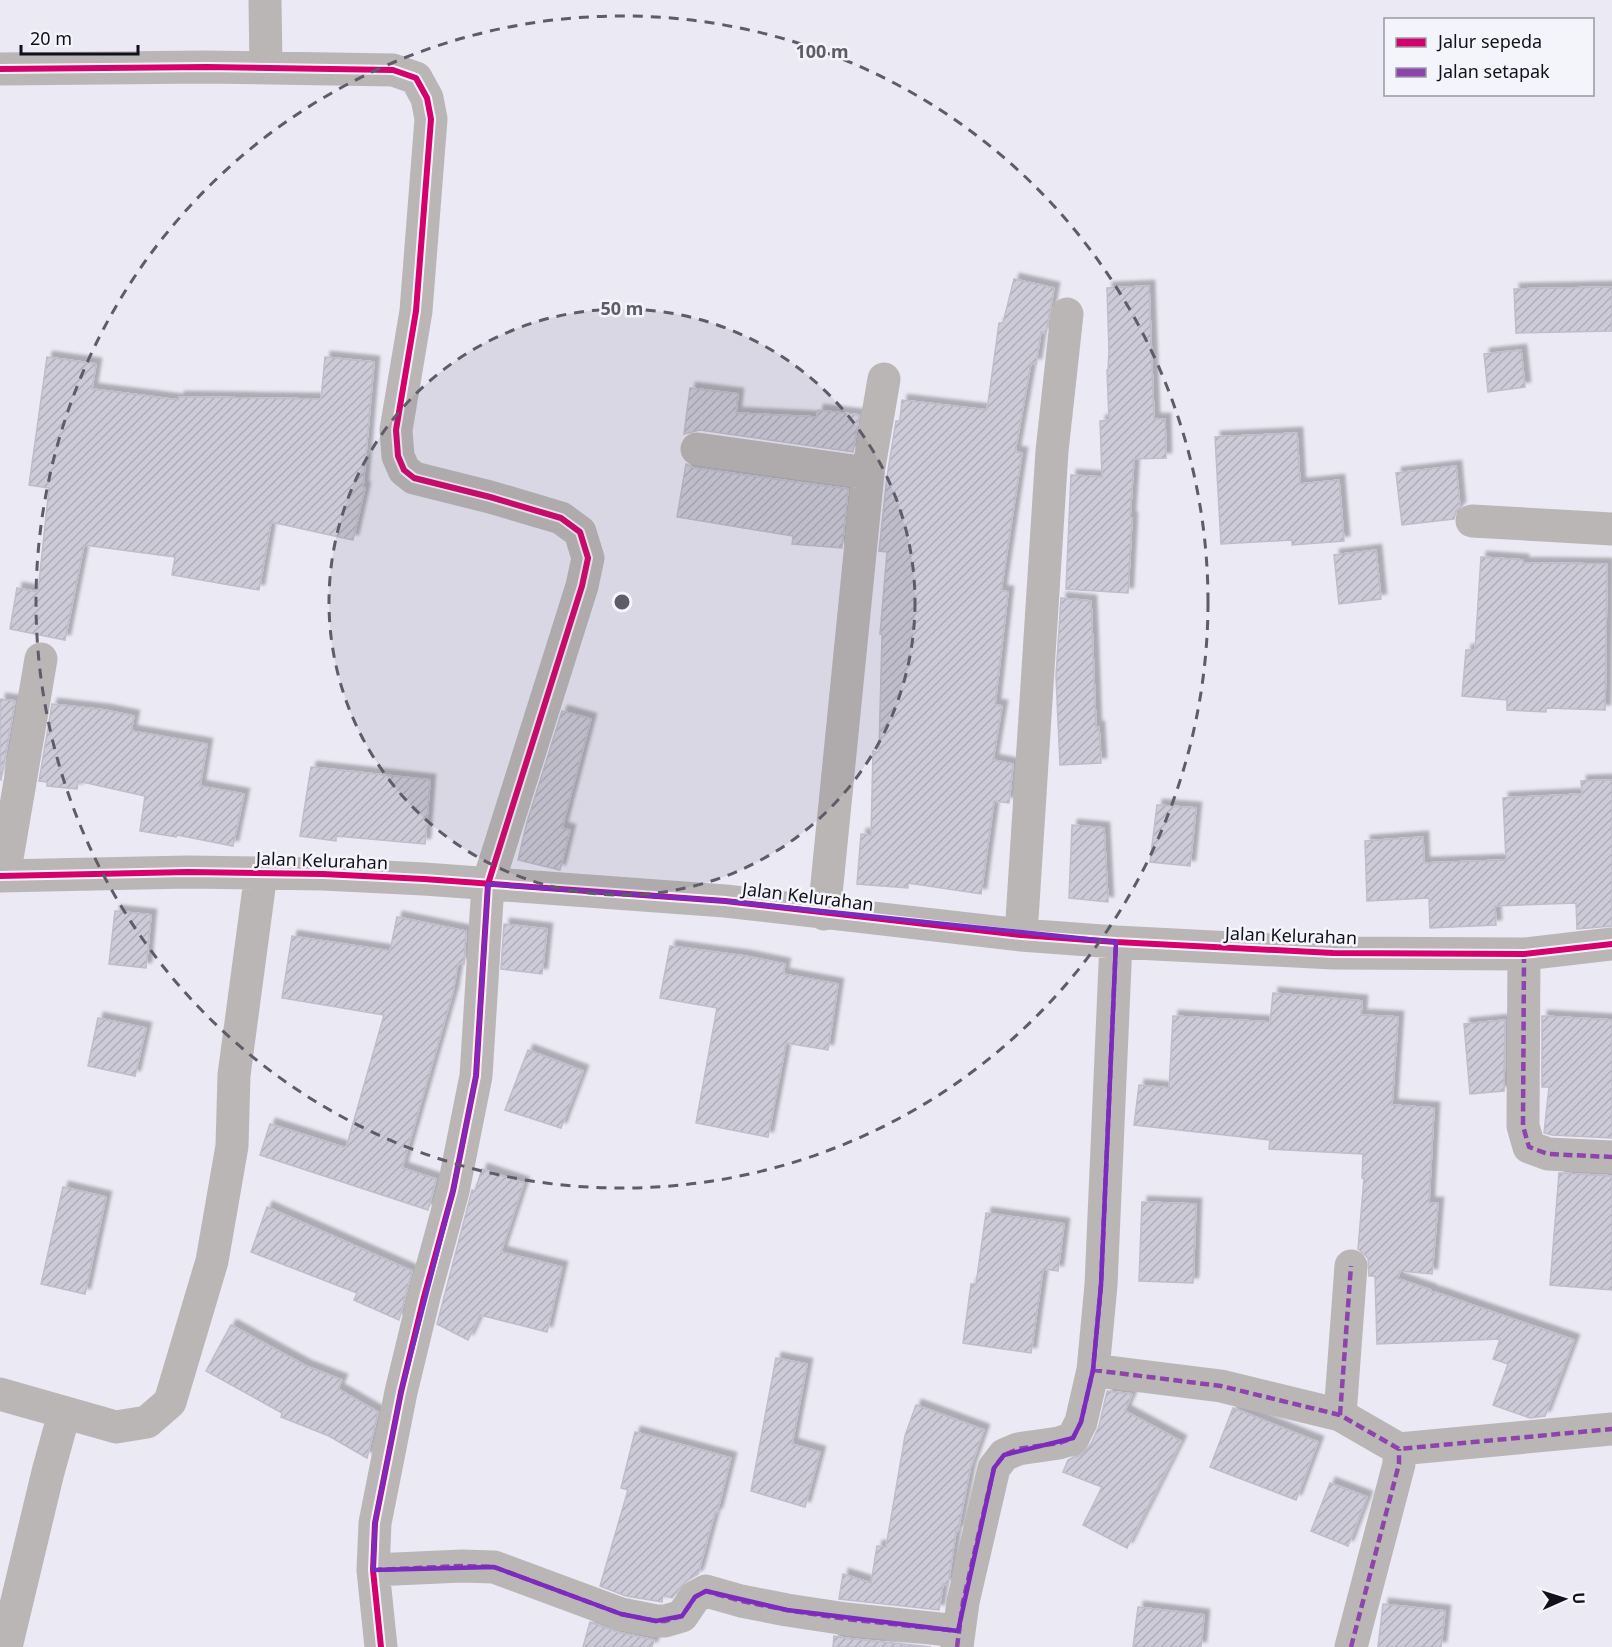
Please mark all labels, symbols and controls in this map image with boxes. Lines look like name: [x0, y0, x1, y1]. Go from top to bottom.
scale bar: [21, 18, 138, 56]
legend: [1384, 18, 1594, 96]
text: 20 m: [30, 26, 72, 50]
text: Jalur sepeda: [1436, 29, 1542, 53]
text: 100 m: [795, 39, 849, 63]
text: Jalan setapak: [1436, 59, 1550, 83]
text: 50 m: [601, 296, 643, 320]
centre of rings: [612, 592, 632, 612]
street label: Jalan Kelurahan: [254, 846, 388, 874]
street label: Jalan Kelurahan: [739, 876, 875, 916]
street label: Jalan Kelurahan: [1223, 921, 1357, 949]
north arrow: [1534, 1569, 1594, 1629]
text: U: [1568, 1592, 1590, 1605]

